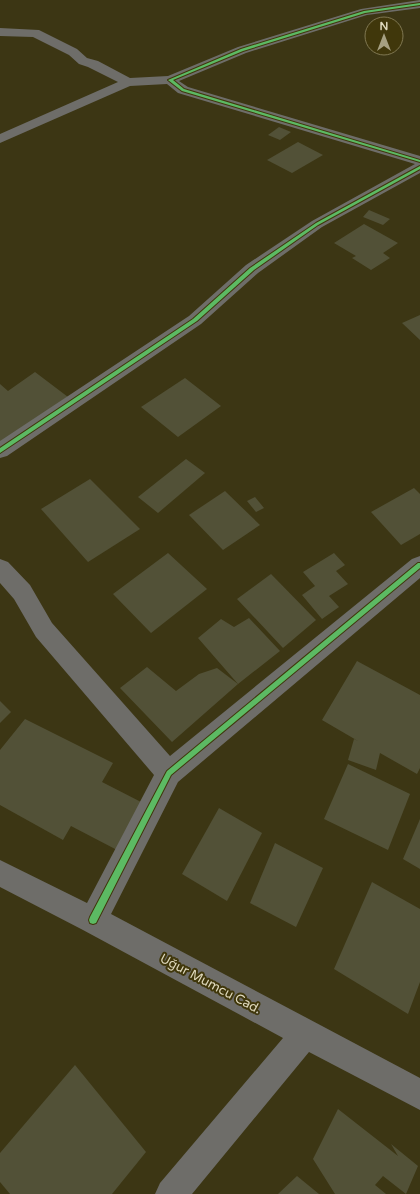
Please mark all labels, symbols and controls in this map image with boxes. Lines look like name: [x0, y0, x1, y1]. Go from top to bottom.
north arrow: [364, 16, 404, 56]
text: N: [380, 20, 388, 33]
street label: Uğur Mumcu Cad.: [157, 950, 264, 1017]

